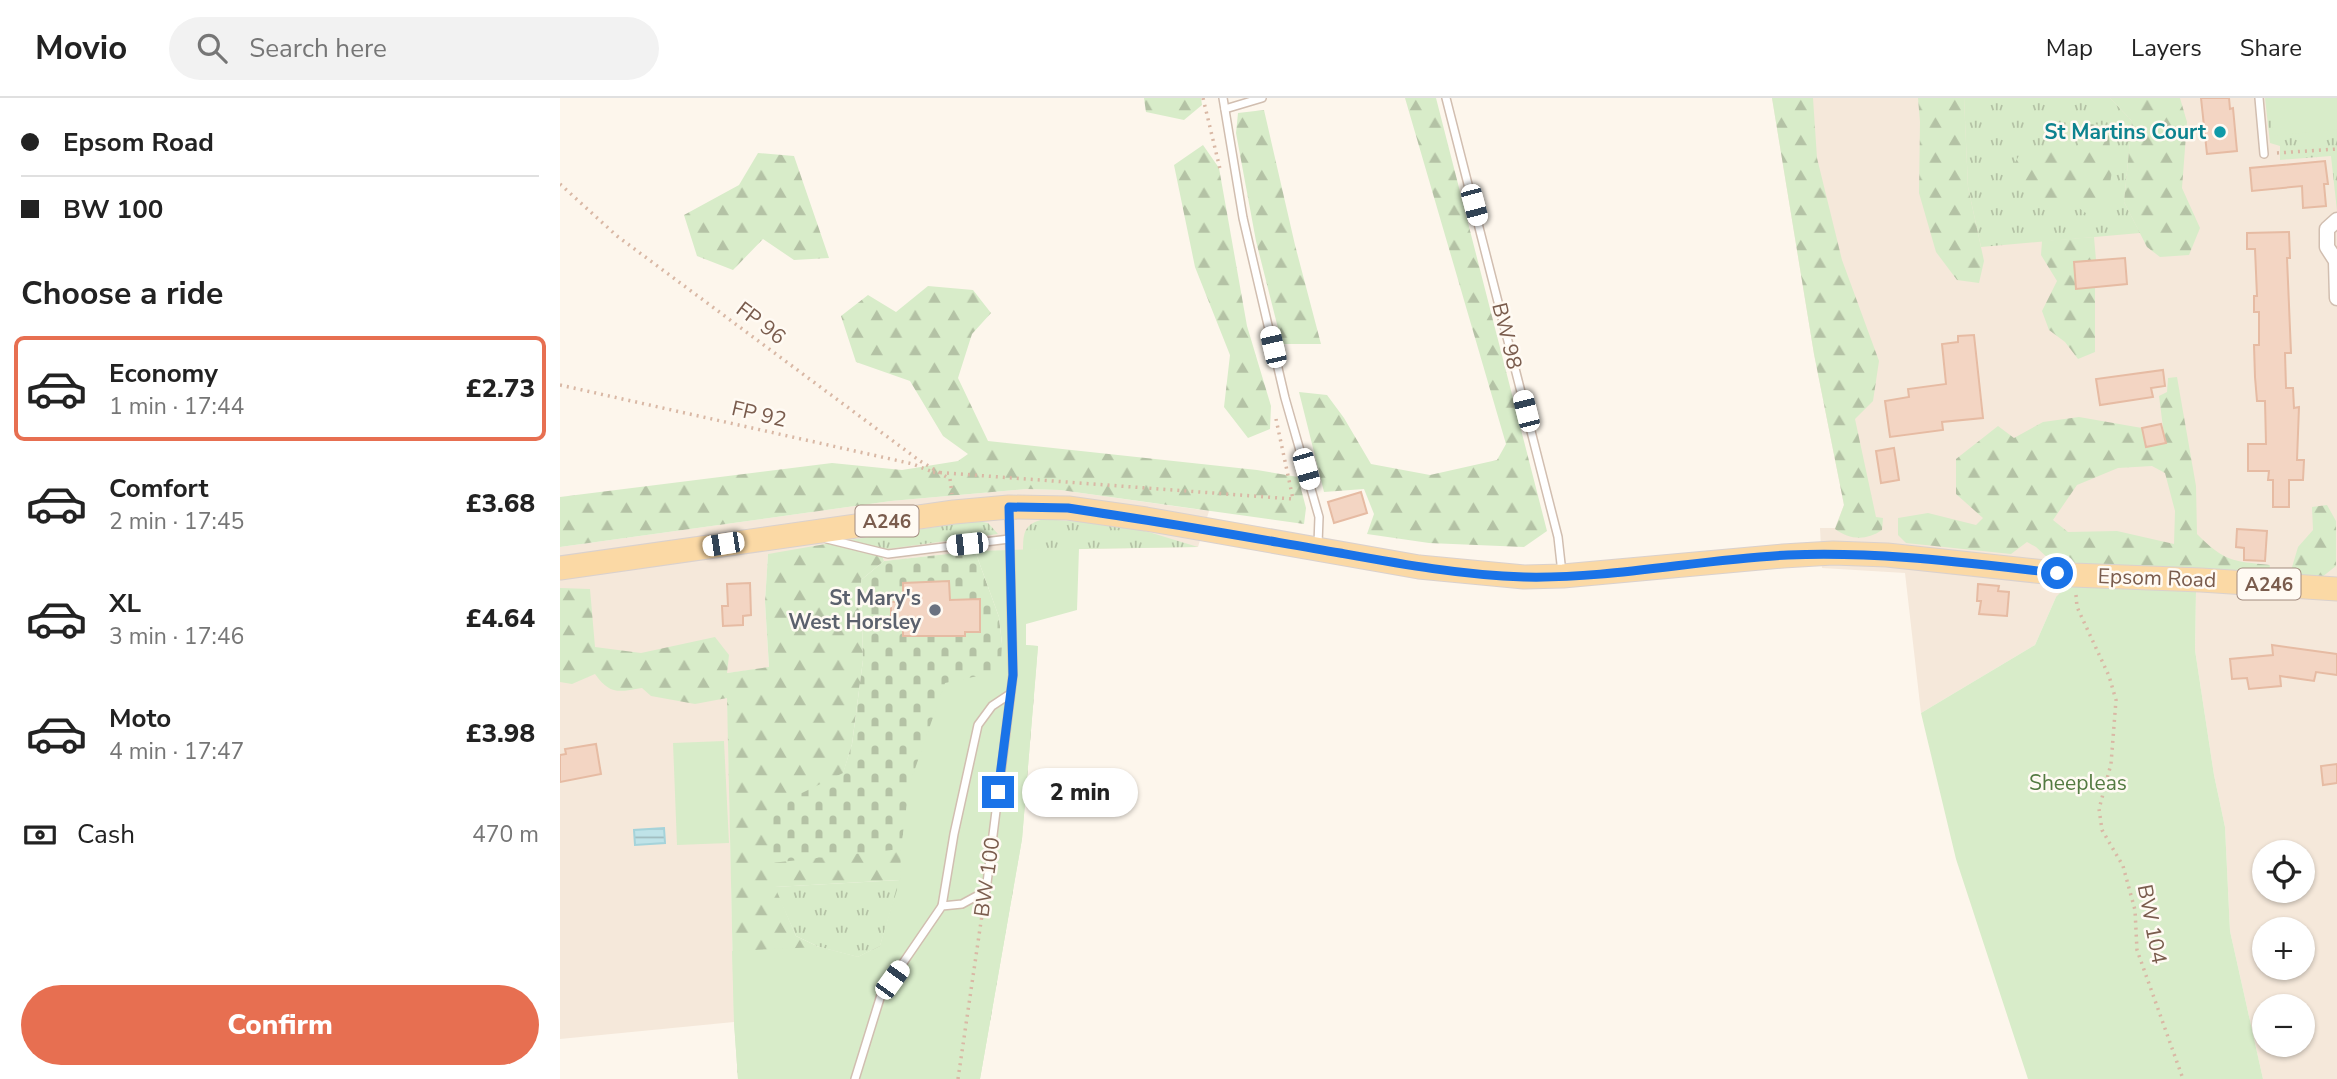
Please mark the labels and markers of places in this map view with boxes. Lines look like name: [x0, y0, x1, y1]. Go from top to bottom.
place label: St Martins Court: [2044, 118, 2207, 146]
marker: St Martins Court: [2212, 124, 2228, 140]
place label: St Mary's West Horsley: [788, 584, 922, 636]
marker: St Mary's West Horsley: [927, 602, 943, 618]

